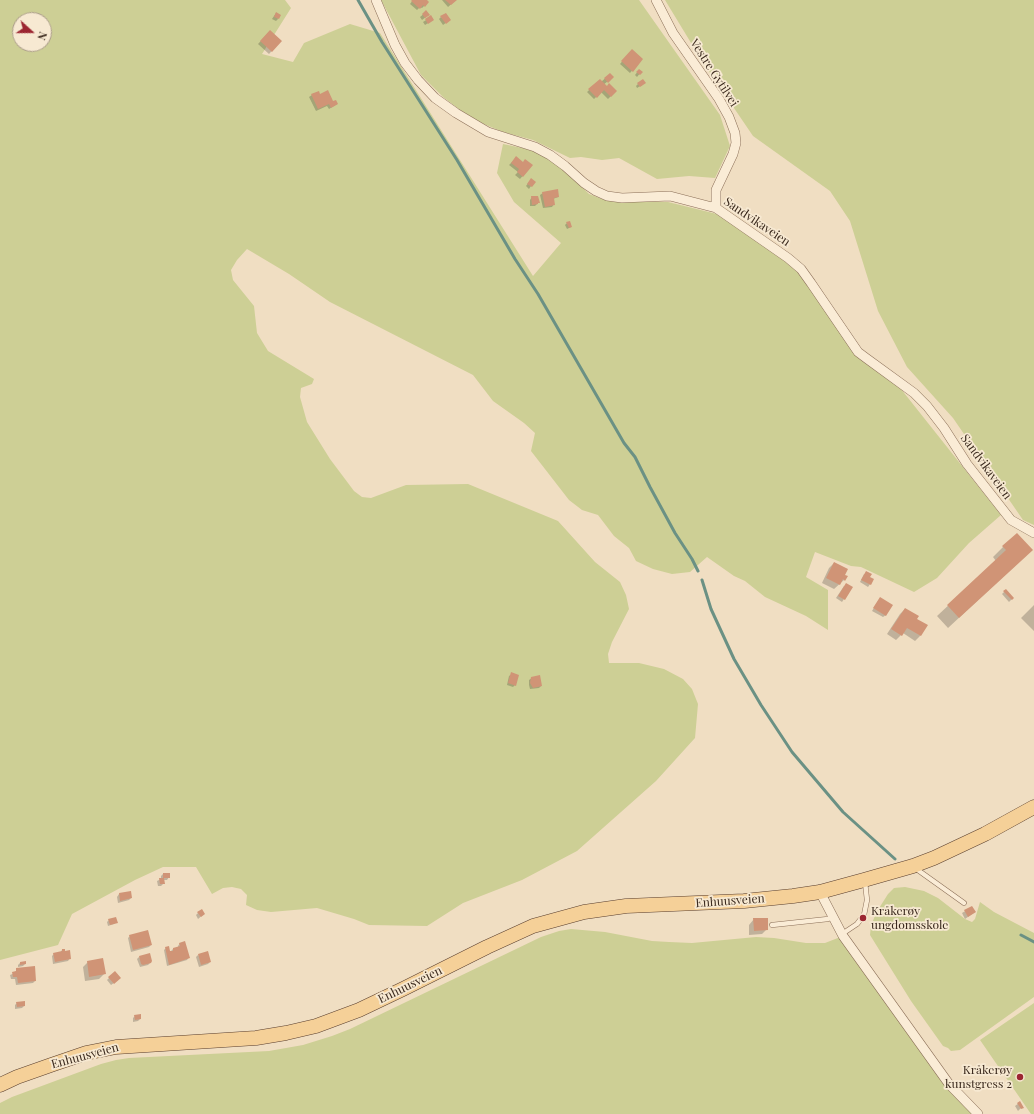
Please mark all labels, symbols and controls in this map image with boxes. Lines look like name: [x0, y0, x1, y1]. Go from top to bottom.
north arrow: [12, 12, 52, 52]
text: N: [34, 30, 51, 43]
street label: Vestre Gytilvei: [687, 37, 741, 109]
street label: Sandvikaveien: [721, 195, 793, 249]
street label: Sandvikaveien: [958, 432, 1014, 502]
street label: Enhuusveien: [695, 891, 765, 911]
place label: Kråkerøy ungdomsskole: [871, 904, 948, 932]
marker: Kråkerøy ungdomsskole: [858, 913, 868, 923]
street label: Enhuusveien: [376, 963, 444, 1007]
street label: Enhuusveien: [50, 1040, 120, 1072]
place label: Kråkerøy kunstgress 2: [945, 1063, 1012, 1091]
marker: Kråkerøy kunstgress 2: [1015, 1072, 1025, 1082]

